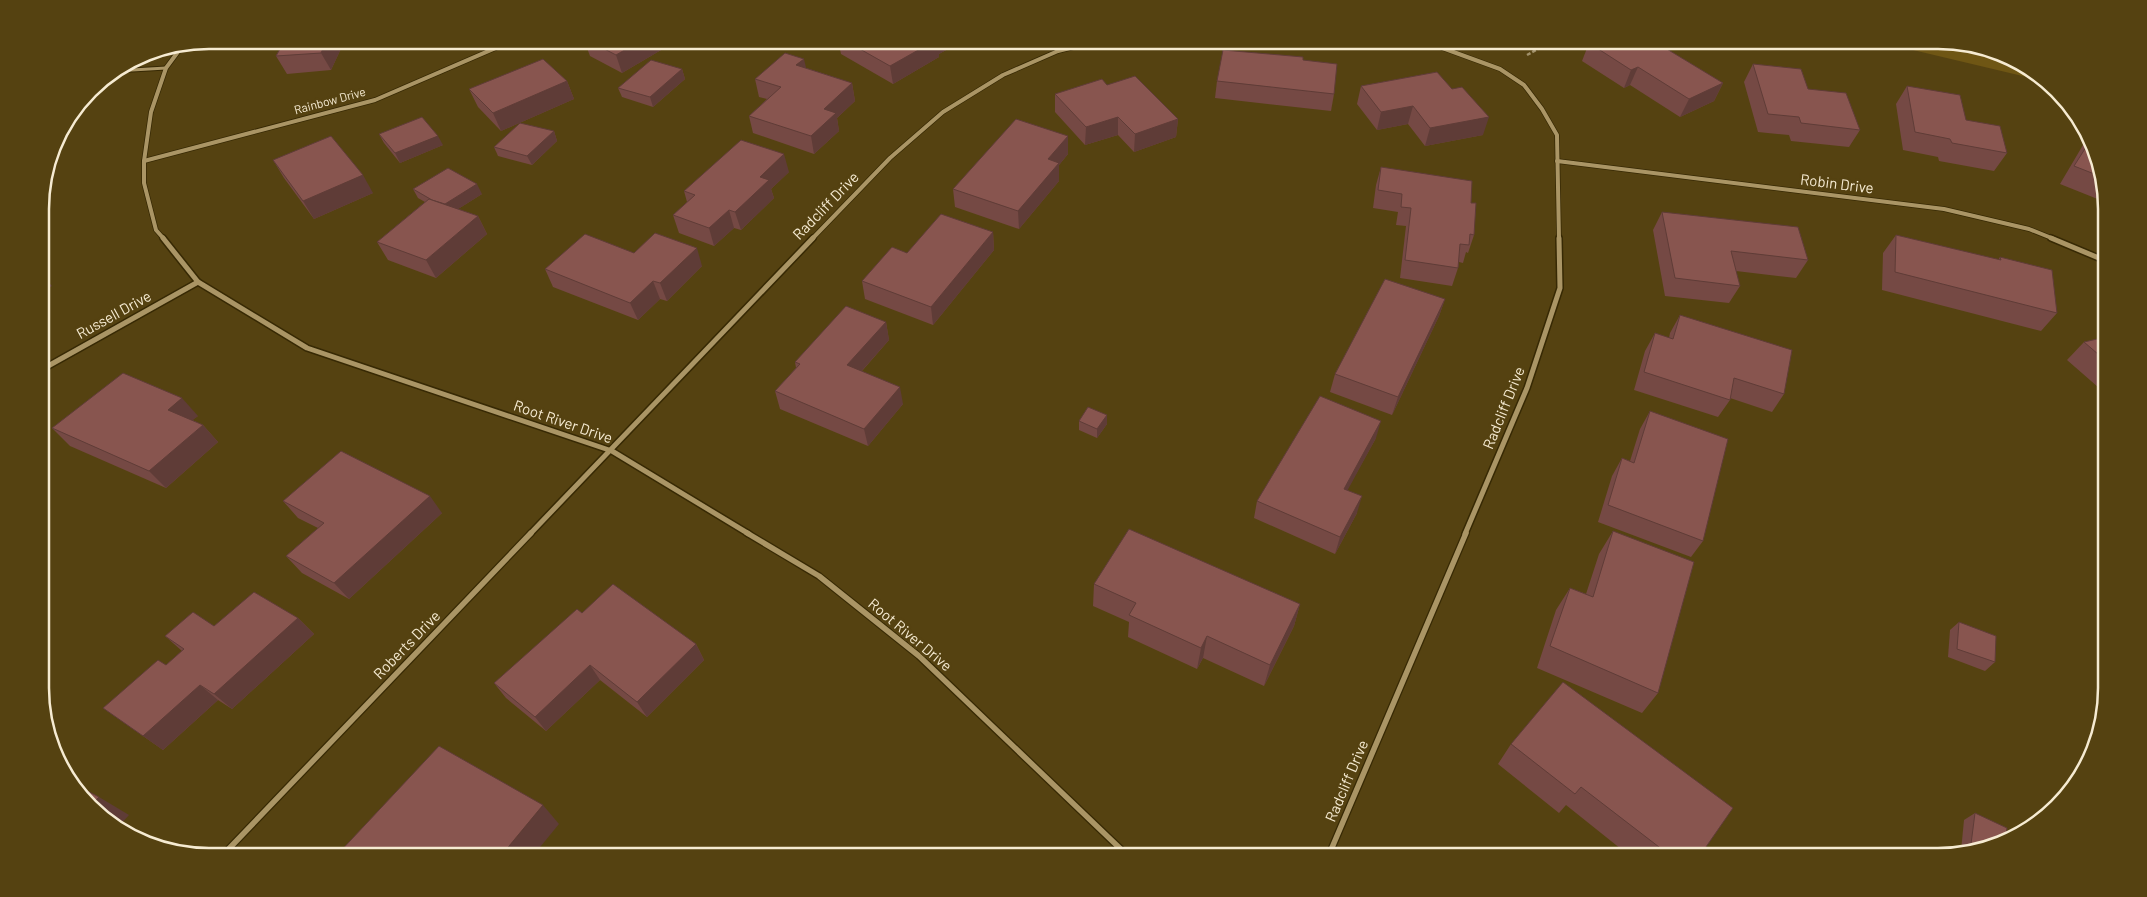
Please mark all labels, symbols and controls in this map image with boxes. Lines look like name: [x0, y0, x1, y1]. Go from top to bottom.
street label: Rainbow Drive: [292, 84, 367, 116]
street label: Radcliff Drive: [789, 168, 862, 243]
street label: Robin Drive: [1799, 170, 1875, 196]
street label: Russell Drive: [73, 286, 154, 342]
street label: Radcliff Drive: [1478, 364, 1528, 451]
street label: Root River Drive: [511, 396, 615, 446]
street label: Root River Drive: [865, 594, 956, 674]
street label: Roberts Drive: [369, 606, 443, 682]
street label: Radcliff Drive: [1321, 737, 1371, 824]

